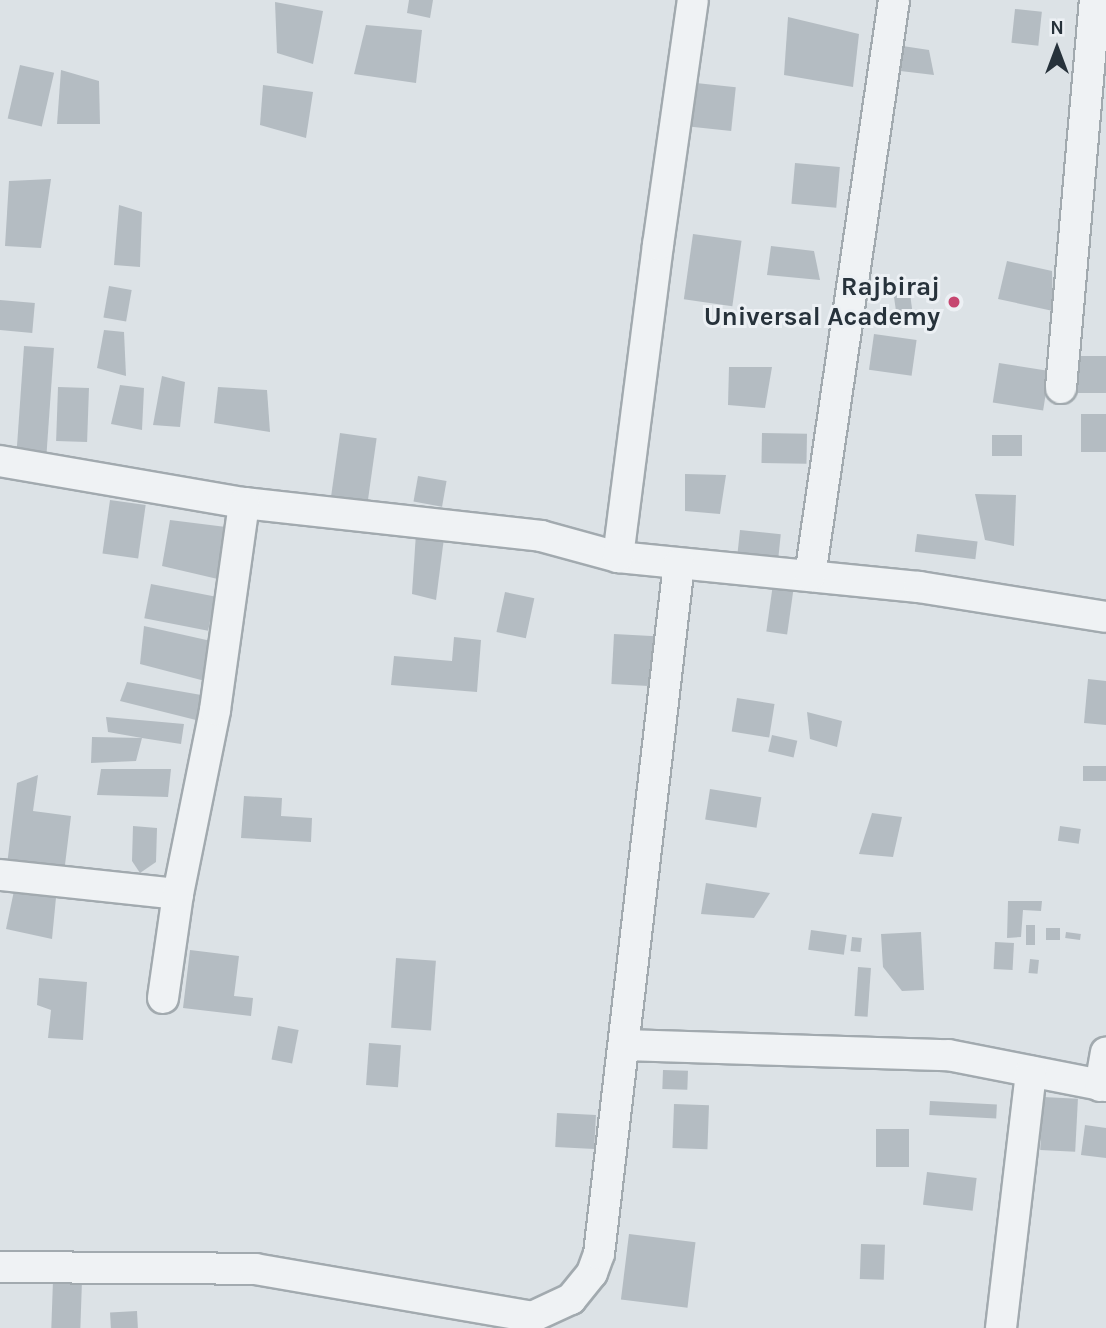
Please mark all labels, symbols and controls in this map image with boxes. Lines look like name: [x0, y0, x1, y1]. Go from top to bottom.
north arrow: [1022, 14, 1092, 84]
text: N: [1050, 17, 1064, 39]
place label: Rajbiraj Universal Academy: [704, 271, 940, 332]
marker: Rajbiraj Universal Academy: [946, 294, 962, 310]

